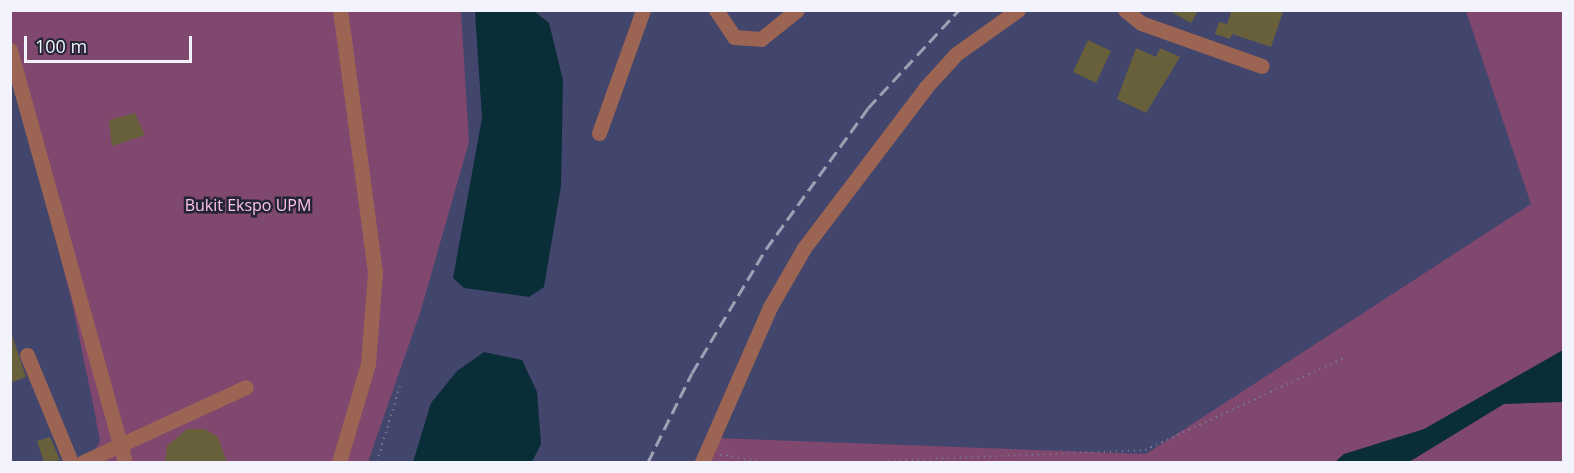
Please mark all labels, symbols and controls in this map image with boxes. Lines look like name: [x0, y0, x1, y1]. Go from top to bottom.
scale bar: [27, 24, 195, 62]
text: 100 m: [35, 34, 87, 58]
park label: Bukit Ekspo UPM: [185, 195, 311, 215]

